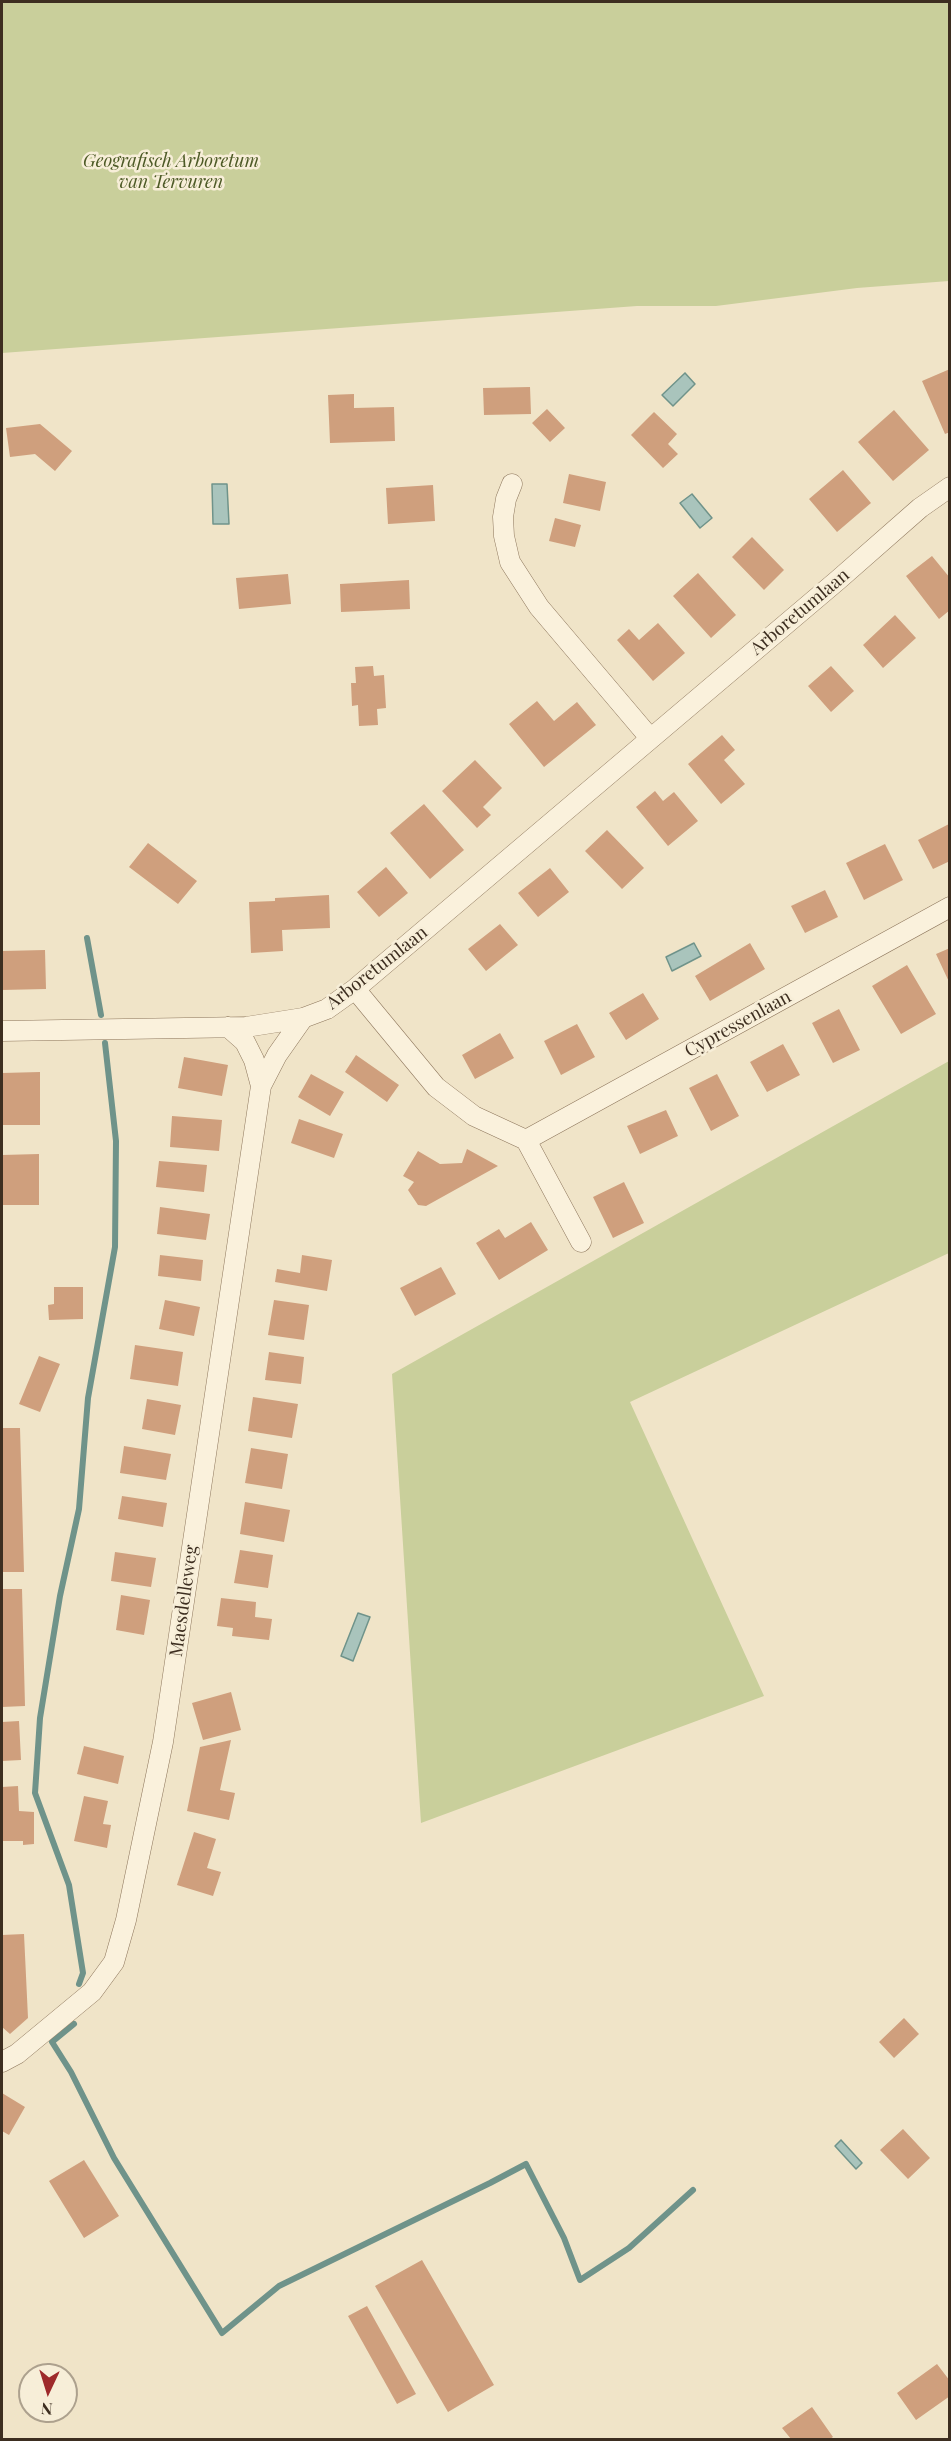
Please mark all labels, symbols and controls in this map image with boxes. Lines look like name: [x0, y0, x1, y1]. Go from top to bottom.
park label: Geografisch Arboretum van Tervuren: [83, 150, 259, 192]
street label: Arboretumlaan: [746, 564, 854, 660]
street label: Arboretumlaan: [322, 922, 432, 1014]
street label: Cypressenlaan: [681, 986, 795, 1062]
street label: Maesdelleweg: [165, 1544, 203, 1658]
north arrow: [18, 2363, 78, 2423]
text: N: [40, 2399, 53, 2420]

